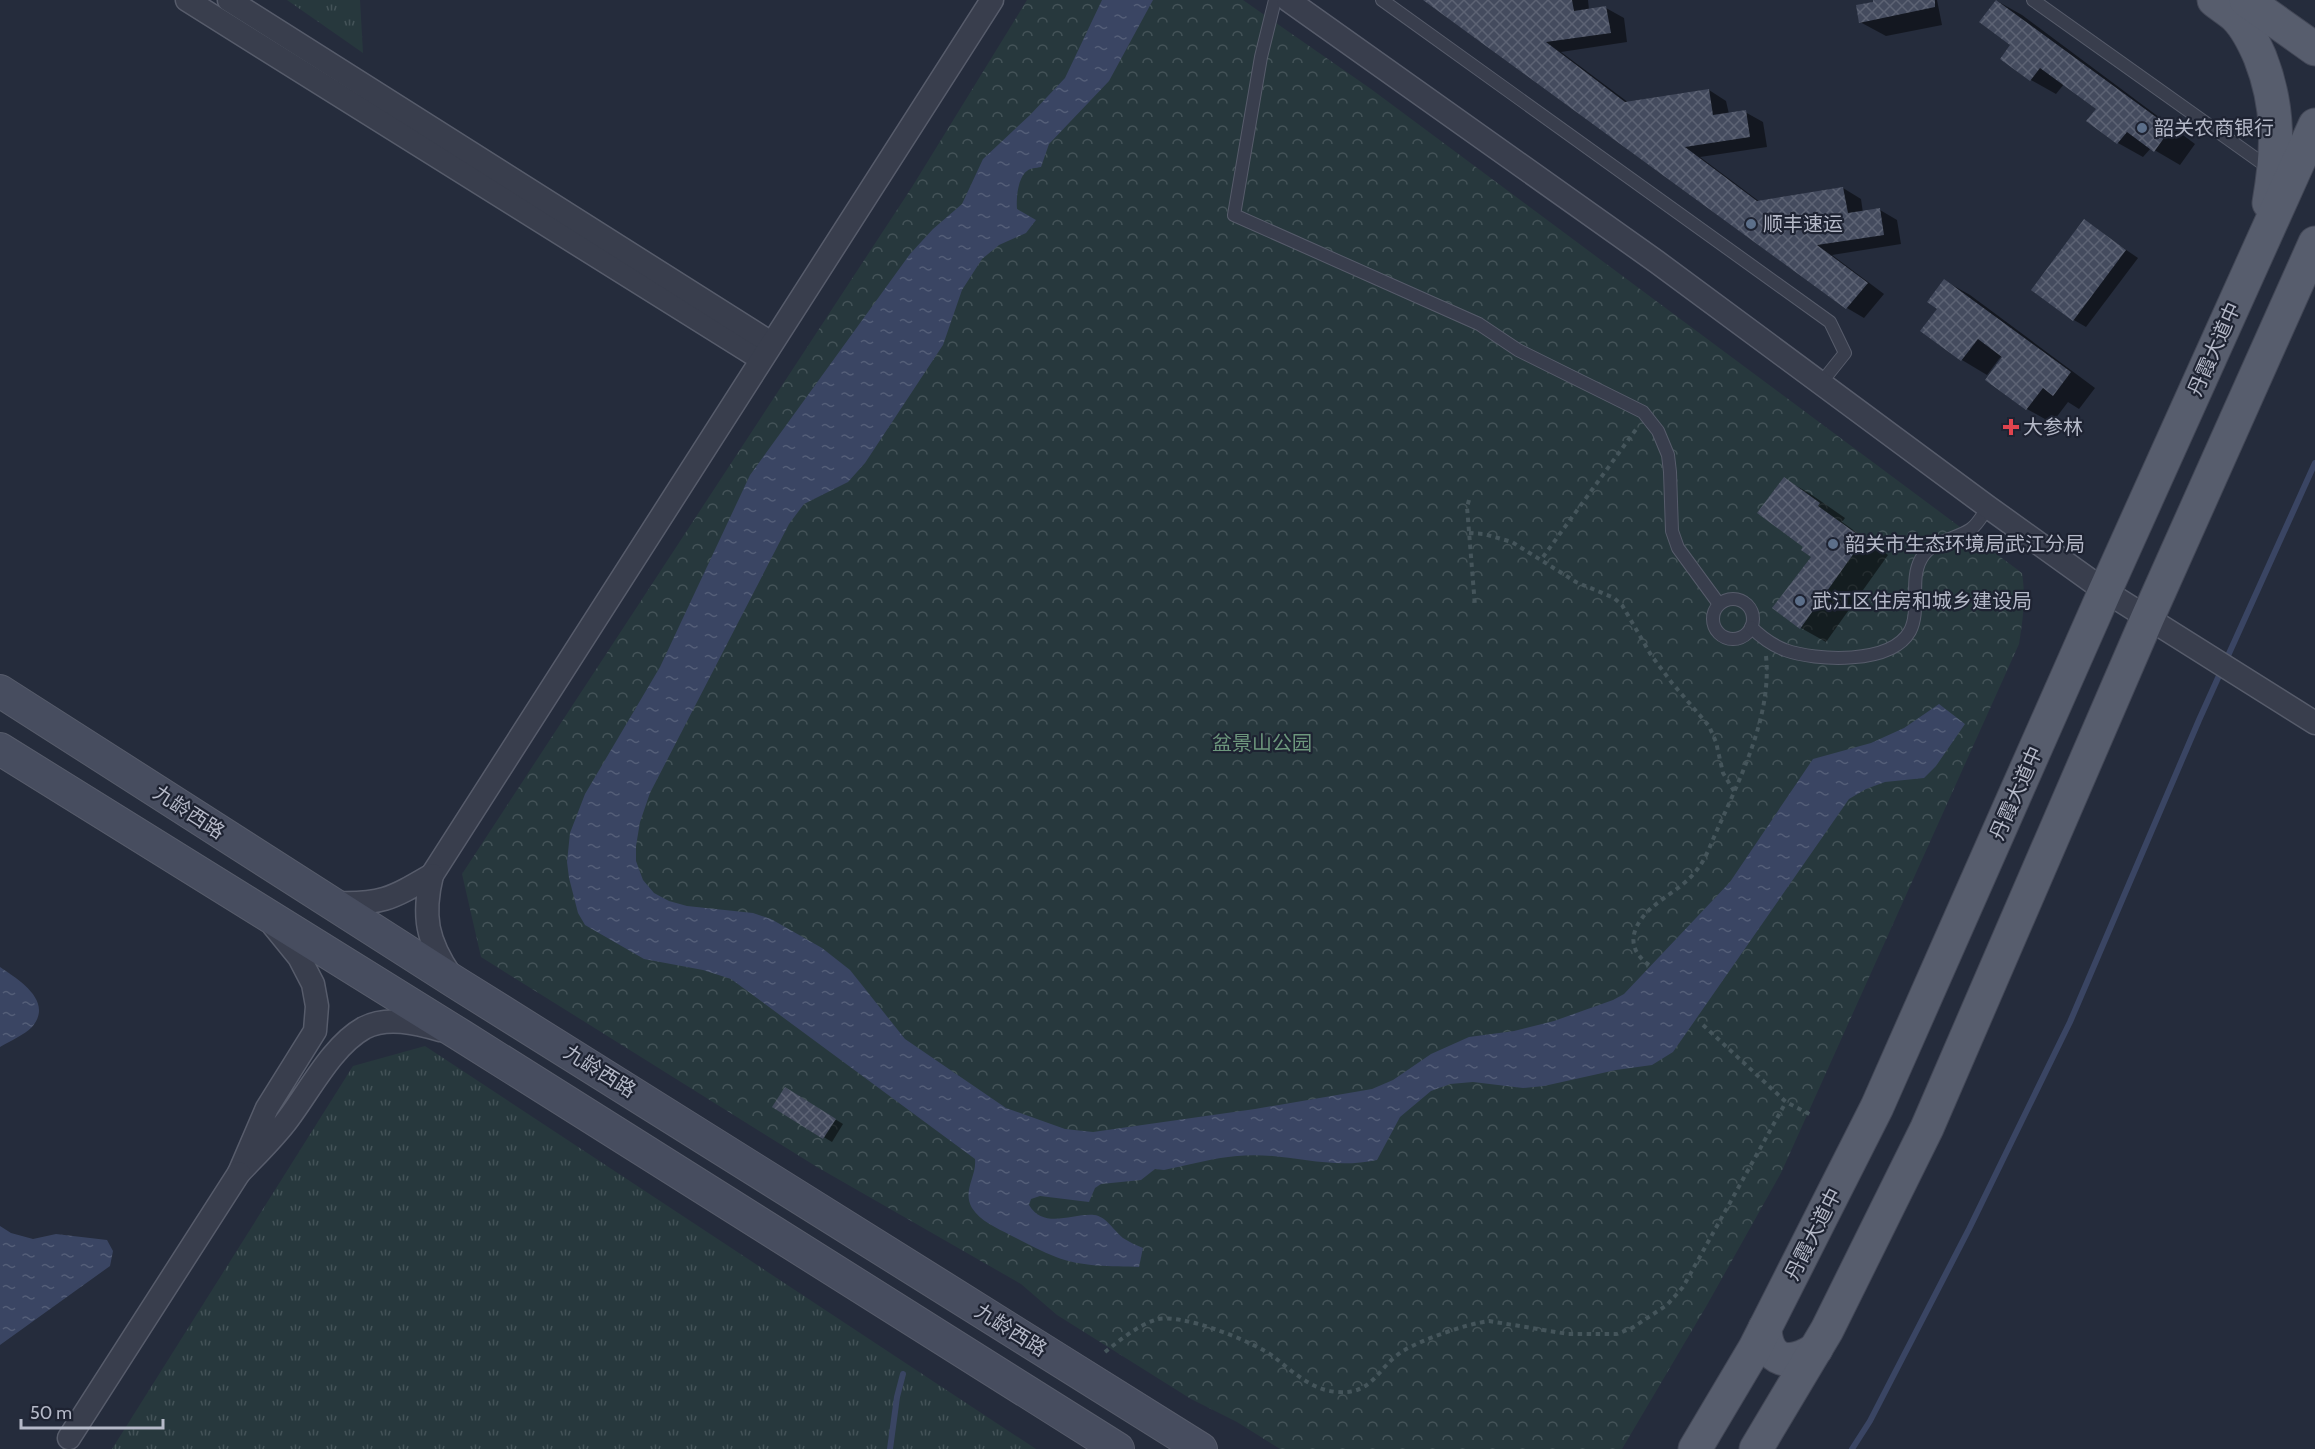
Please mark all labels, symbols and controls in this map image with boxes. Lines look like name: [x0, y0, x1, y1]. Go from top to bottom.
place label: 韶关农商银行: [2154, 116, 2274, 140]
marker: 韶关农商银行: [2135, 121, 2149, 135]
place label: 顺丰速运: [1763, 212, 1843, 236]
marker: 顺丰速运: [1744, 217, 1758, 231]
street label: 丹霞大道中: [2183, 298, 2245, 400]
place label: 大参林: [2023, 415, 2083, 439]
marker: 大参林: [2004, 420, 2018, 434]
place label: 韶关市生态环境局武江分局: [1845, 532, 2085, 556]
marker: 韶关市生态环境局武江分局: [1826, 537, 1840, 551]
place label: 武江区住房和城乡建设局: [1812, 589, 2032, 613]
marker: 武江区住房和城乡建设局: [1793, 594, 1807, 608]
park label: 盆景山公园: [1212, 731, 1312, 755]
street label: 丹霞大道中: [1985, 742, 2047, 844]
street label: 九龄西路: [149, 780, 229, 844]
street label: 九龄西路: [560, 1040, 640, 1102]
street label: 丹霞大道中: [1780, 1184, 1846, 1284]
street label: 九龄西路: [971, 1299, 1051, 1361]
scale bar: [21, 1392, 164, 1430]
text: 50 m: [30, 1402, 72, 1424]

